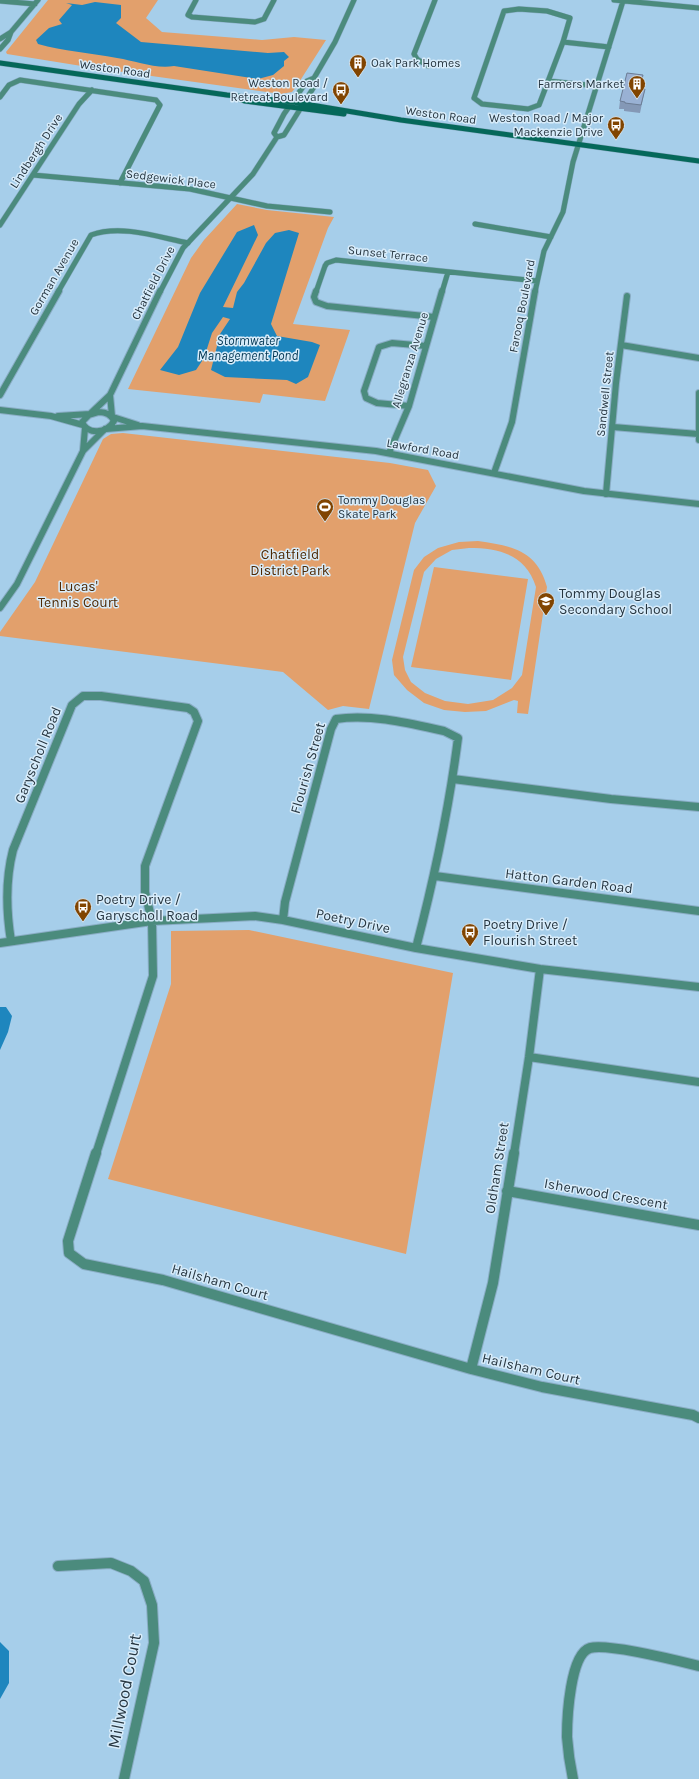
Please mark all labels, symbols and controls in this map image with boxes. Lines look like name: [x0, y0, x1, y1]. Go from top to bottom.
building icon: Oak Park Homes: [348, 53, 368, 78]
place label: Oak Park Homes: [371, 56, 460, 70]
street label: Weston Road: [79, 57, 151, 81]
building icon: Farmers Market: [627, 74, 647, 99]
place label: Weston Road / Retreat Boulevard: [231, 76, 328, 104]
place label: Farmers Market: [538, 77, 624, 91]
bus stop icon: Weston Road / Retreat Boulevard: [331, 80, 351, 105]
street label: Weston Road: [405, 103, 477, 127]
street label: Lindbergh Drive: [7, 111, 65, 191]
place label: Weston Road / Major Mackenzie Drive: [489, 111, 604, 139]
bus stop icon: Weston Road / Major Mackenzie Drive: [606, 115, 626, 140]
street label: Sedgewick Place: [125, 167, 217, 191]
street label: Gorman Avenue: [26, 236, 82, 318]
street label: Sunset Terrace: [347, 243, 429, 265]
street label: Chatfield Drive: [128, 244, 178, 322]
street label: Farooq Boulevard: [506, 258, 538, 354]
street label: Allegranza Avenue: [389, 310, 431, 410]
water label: Stormwater Management Pond: [198, 333, 298, 363]
street label: Sandwell Street: [594, 350, 616, 437]
street label: Lawford Road: [386, 436, 460, 462]
place label: Tommy Douglas Skate Park: [338, 493, 425, 521]
sports icon: Tommy Douglas Skate Park: [315, 497, 335, 522]
park label: Chatfield District Park: [250, 546, 330, 579]
park label: Lucas' Tennis Court: [38, 578, 118, 611]
place label: Tommy Douglas Secondary School: [559, 585, 672, 618]
school or university icon: Tommy Douglas Secondary School: [536, 591, 556, 616]
street label: Garyscholl Road: [11, 704, 65, 806]
street label: Flourish Street: [287, 720, 329, 816]
street label: Hatton Garden Road: [504, 865, 634, 897]
place label: Poetry Drive / Garyscholl Road: [96, 891, 198, 924]
bus stop icon: Poetry Drive / Garyscholl Road: [73, 897, 93, 922]
street label: Poetry Drive: [314, 905, 392, 937]
place label: Poetry Drive / Flourish Street: [483, 916, 577, 949]
bus stop icon: Poetry Drive / Flourish Street: [460, 922, 480, 947]
street label: Oldham Street: [481, 1121, 513, 1215]
street label: Isherwood Crescent: [543, 1175, 669, 1213]
street label: Hailsham Court: [170, 1260, 270, 1304]
street label: Hailsham Court: [480, 1349, 582, 1389]
street label: Millwood Court: [103, 1632, 145, 1750]

